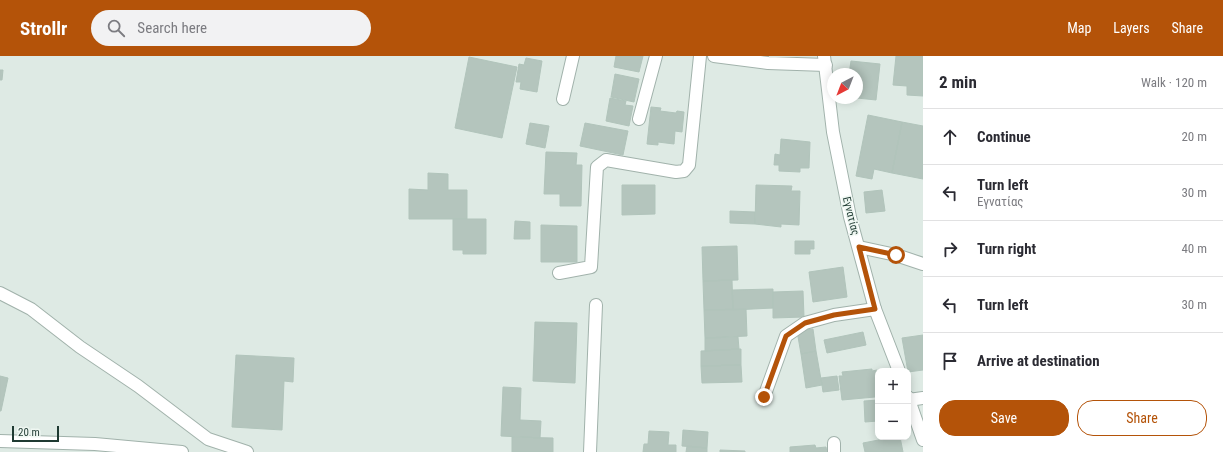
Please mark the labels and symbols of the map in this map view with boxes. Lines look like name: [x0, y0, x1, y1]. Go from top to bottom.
north arrow: [827, 68, 863, 104]
street label: Εγνατίας: [840, 195, 862, 237]
route start: [887, 246, 905, 264]
route end: [755, 388, 773, 406]
scale bar: [12, 424, 59, 443]

